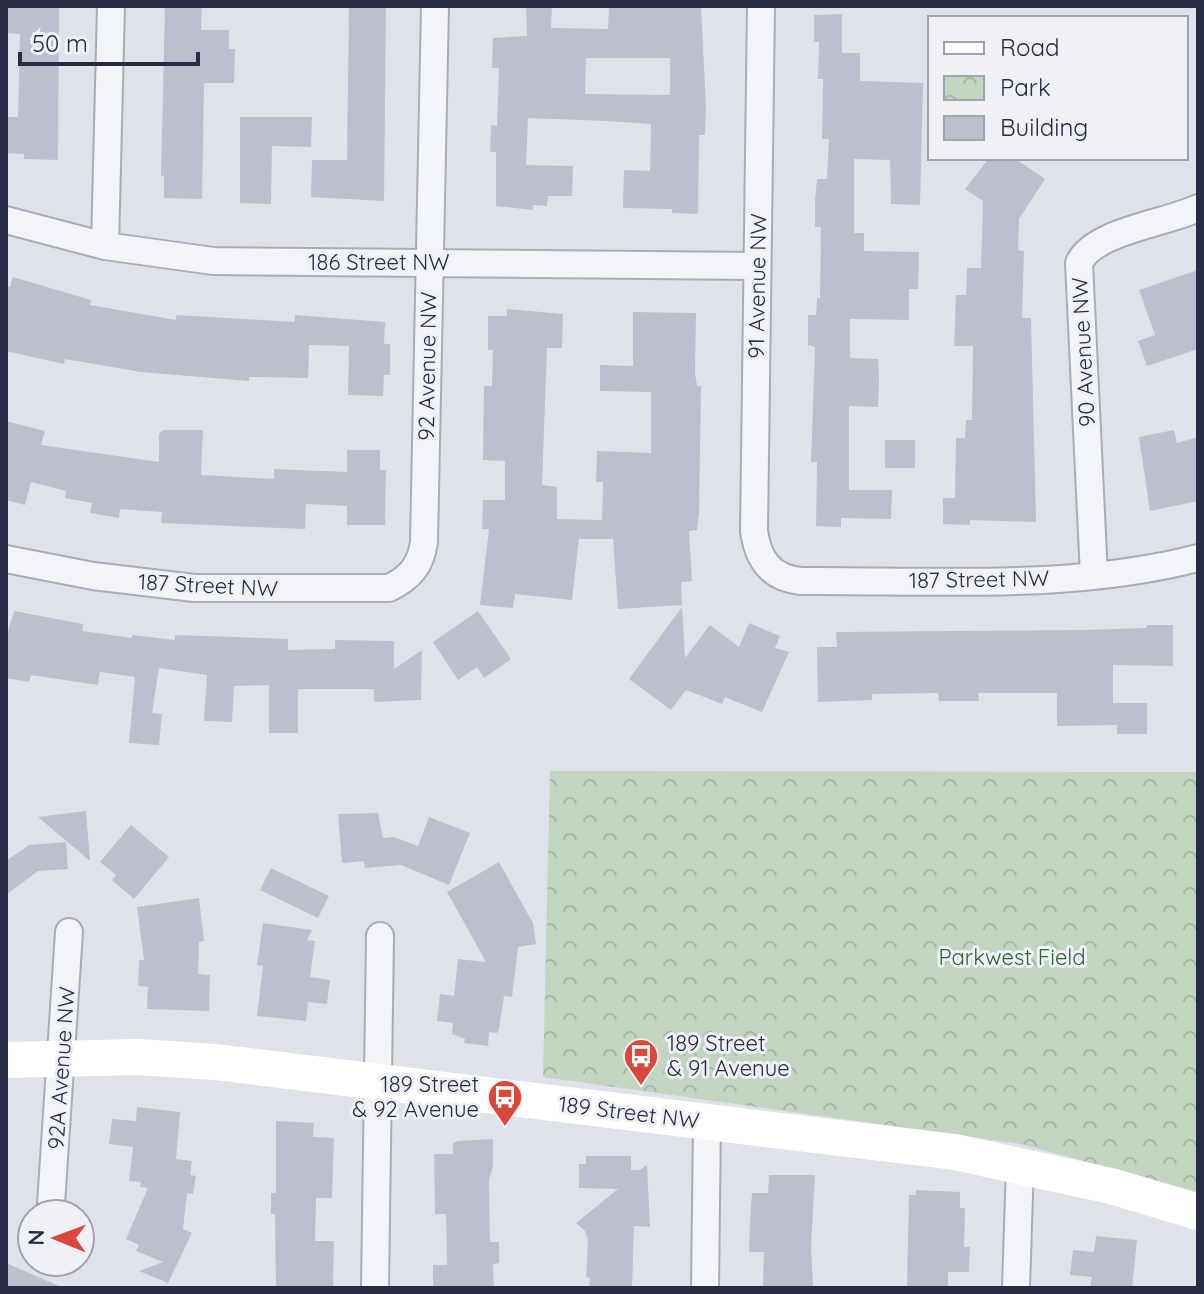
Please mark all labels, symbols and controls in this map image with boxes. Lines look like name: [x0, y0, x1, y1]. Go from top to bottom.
scale bar: [20, 16, 198, 66]
legend: [928, 16, 1188, 160]
text: 50 m: [32, 28, 88, 58]
text: Road: [1000, 32, 1060, 62]
text: Park: [1000, 72, 1051, 102]
text: Building: [1000, 112, 1088, 142]
street label: 91 Avenue NW: [742, 213, 772, 359]
street label: 186 Street NW: [308, 248, 450, 276]
street label: 90 Avenue NW: [1065, 276, 1101, 428]
street label: 92 Avenue NW: [412, 291, 442, 441]
street label: 187 Street NW: [909, 564, 1049, 594]
street label: 187 Street NW: [137, 567, 279, 603]
park label: Parkwest Field: [938, 943, 1086, 971]
street label: 92A Avenue NW: [41, 986, 81, 1150]
place label: 189 Street & 91 Avenue: [667, 1029, 790, 1082]
bus stop icon: 189 Street & 91 Avenue: [622, 1037, 660, 1087]
place label: 189 Street & 92 Avenue: [352, 1070, 479, 1123]
bus stop icon: 189 Street & 92 Avenue: [486, 1078, 524, 1128]
street label: 189 Street NW: [557, 1089, 701, 1135]
north arrow: [16, 1198, 96, 1278]
text: N: [22, 1229, 50, 1246]

